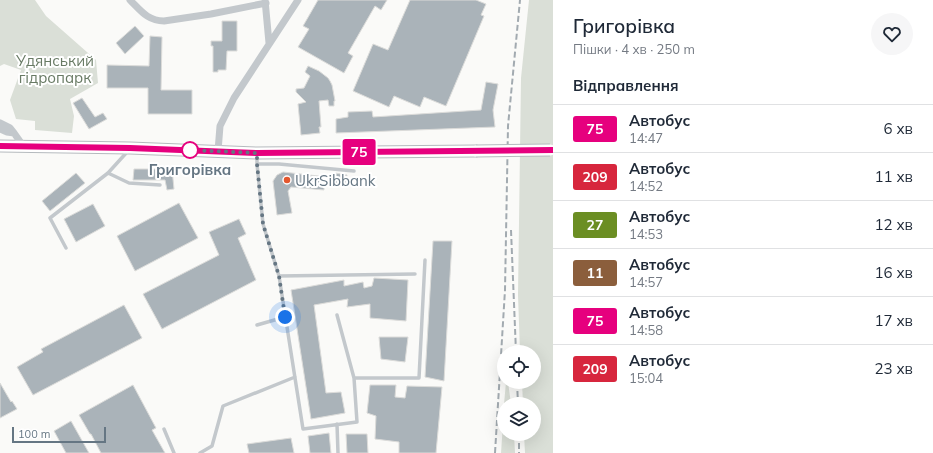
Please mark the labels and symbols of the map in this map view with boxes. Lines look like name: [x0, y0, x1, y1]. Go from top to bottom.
park label: Удянський гідропарк: [15, 51, 94, 87]
line badge: 75: [341, 139, 377, 165]
marker: Григорівка: [181, 141, 199, 159]
place label: Григорівка: [149, 160, 231, 179]
place label: UkrSibbank: [295, 171, 376, 190]
marker: UkrSibbank: [282, 175, 292, 185]
your location: [275, 307, 295, 327]
scale bar: [12, 425, 106, 444]

